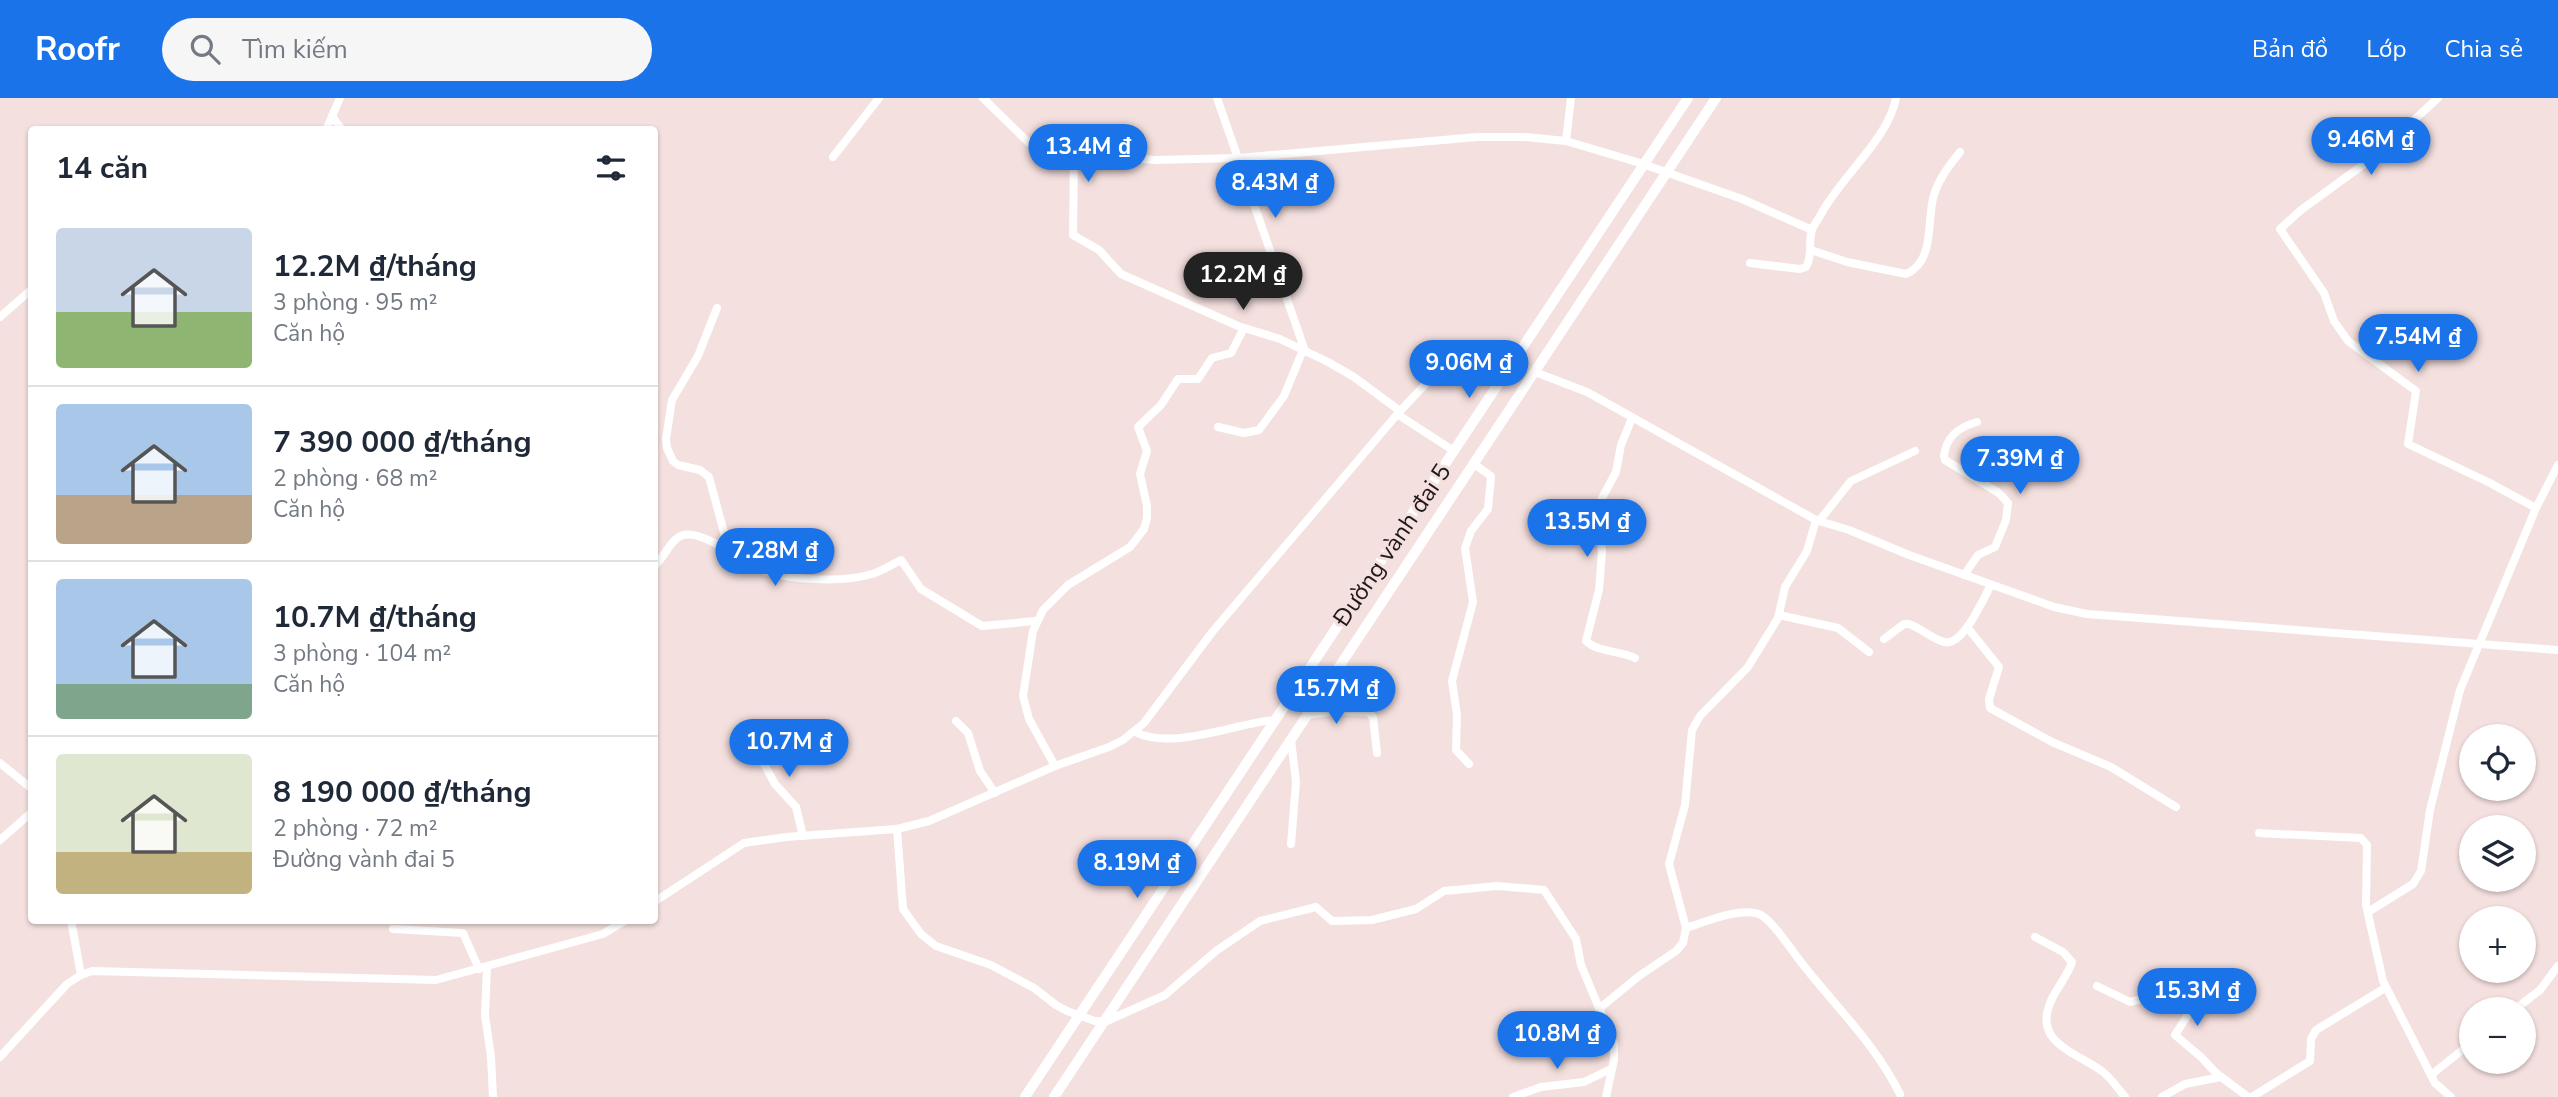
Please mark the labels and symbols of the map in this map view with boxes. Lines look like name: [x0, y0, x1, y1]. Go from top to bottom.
pin: 9.46M ₫: [2306, 118, 2436, 177]
pin: 13.4M ₫: [1023, 125, 1153, 184]
pin: 8.43M ₫: [1210, 160, 1340, 220]
pin: 12.2M ₫: [1178, 252, 1308, 312]
pin: 7.54M ₫: [2353, 314, 2483, 374]
pin: 9.06M ₫: [1404, 341, 1534, 400]
pin: 7.39M ₫: [1955, 436, 2085, 496]
street label: Đường vành đai 5: [1325, 457, 1458, 633]
pin: 13.5M ₫: [1522, 500, 1652, 559]
pin: 7.28M ₫: [710, 528, 840, 588]
pin: 15.7M ₫: [1271, 666, 1401, 726]
pin: 10.7M ₫: [724, 720, 854, 779]
pin: 8.19M ₫: [1072, 840, 1202, 900]
pin: 15.3M ₫: [2132, 968, 2262, 1028]
pin: 10.8M ₫: [1492, 1012, 1622, 1071]

